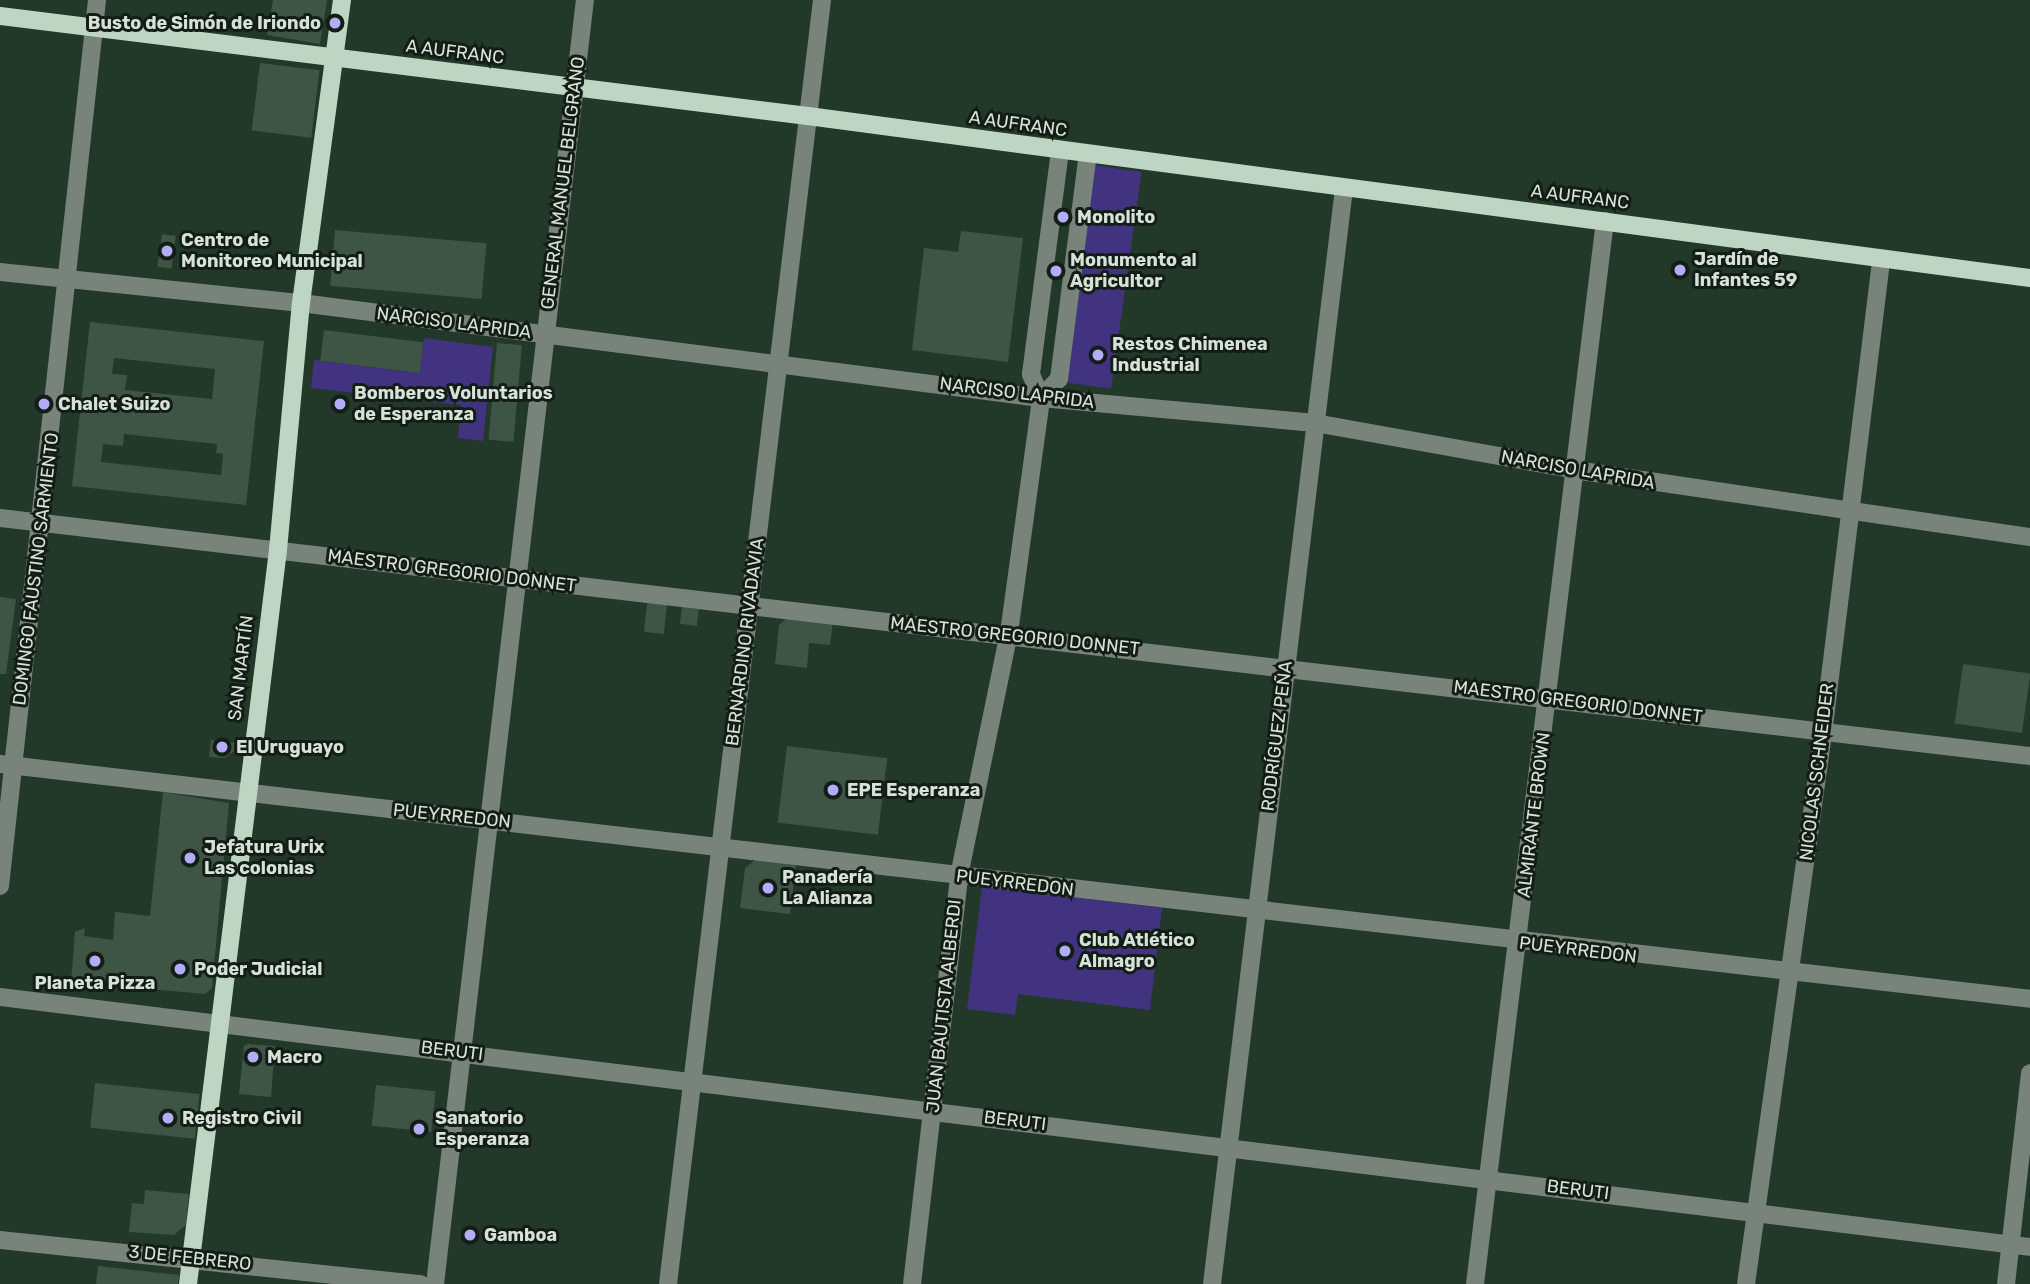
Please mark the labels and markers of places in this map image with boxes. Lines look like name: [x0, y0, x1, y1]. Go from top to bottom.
place label: Busto de Simón de Iriondo: [88, 12, 321, 34]
marker: Busto de Simón de Iriondo: [327, 15, 343, 31]
place label: Monolito: [1077, 206, 1155, 228]
marker: Monolito: [1055, 209, 1071, 225]
place label: Centro de Monitoreo Municipal: [181, 230, 363, 272]
marker: Centro de Monitoreo Municipal: [159, 243, 175, 259]
place label: Jardín de Infantes 59: [1694, 249, 1797, 292]
place label: Monumento al Agricultor: [1070, 250, 1197, 292]
marker: Jardín de Infantes 59: [1672, 262, 1688, 278]
marker: Monumento al Agricultor: [1048, 263, 1064, 279]
place label: Restos Chimenea Industrial: [1112, 334, 1268, 376]
marker: Restos Chimenea Industrial: [1090, 347, 1106, 363]
place label: Bomberos Voluntarios de Esperanza: [354, 383, 553, 426]
place label: Chalet Suizo: [58, 393, 170, 415]
marker: Chalet Suizo: [36, 396, 52, 412]
marker: Bomberos Voluntarios de Esperanza: [332, 396, 348, 412]
place label: El Uruguayo: [236, 736, 344, 758]
marker: El Uruguayo: [214, 739, 230, 755]
place label: EPE Esperanza: [847, 779, 980, 801]
marker: EPE Esperanza: [825, 782, 841, 798]
place label: Jefatura Urix Las colonias: [204, 837, 324, 880]
marker: Jefatura Urix Las colonias: [182, 850, 198, 866]
place label: Panadería La Alianza: [782, 867, 873, 910]
marker: Panadería La Alianza: [760, 880, 776, 896]
place label: Club Atlético Almagro: [1079, 930, 1195, 972]
marker: Club Atlético Almagro: [1057, 943, 1073, 959]
marker: Planeta Pizza: [87, 953, 103, 969]
place label: Poder Judicial: [194, 958, 323, 980]
marker: Poder Judicial: [172, 961, 188, 977]
place label: Planeta Pizza: [35, 972, 155, 994]
place label: Macro: [267, 1046, 322, 1068]
marker: Macro: [245, 1049, 261, 1065]
place label: Registro Civil: [182, 1107, 302, 1129]
place label: Sanatorio Esperanza: [435, 1108, 529, 1150]
marker: Registro Civil: [160, 1110, 176, 1126]
marker: Sanatorio Esperanza: [409, 1119, 429, 1139]
place label: Gamboa: [484, 1224, 557, 1246]
marker: Gamboa: [462, 1227, 478, 1243]

